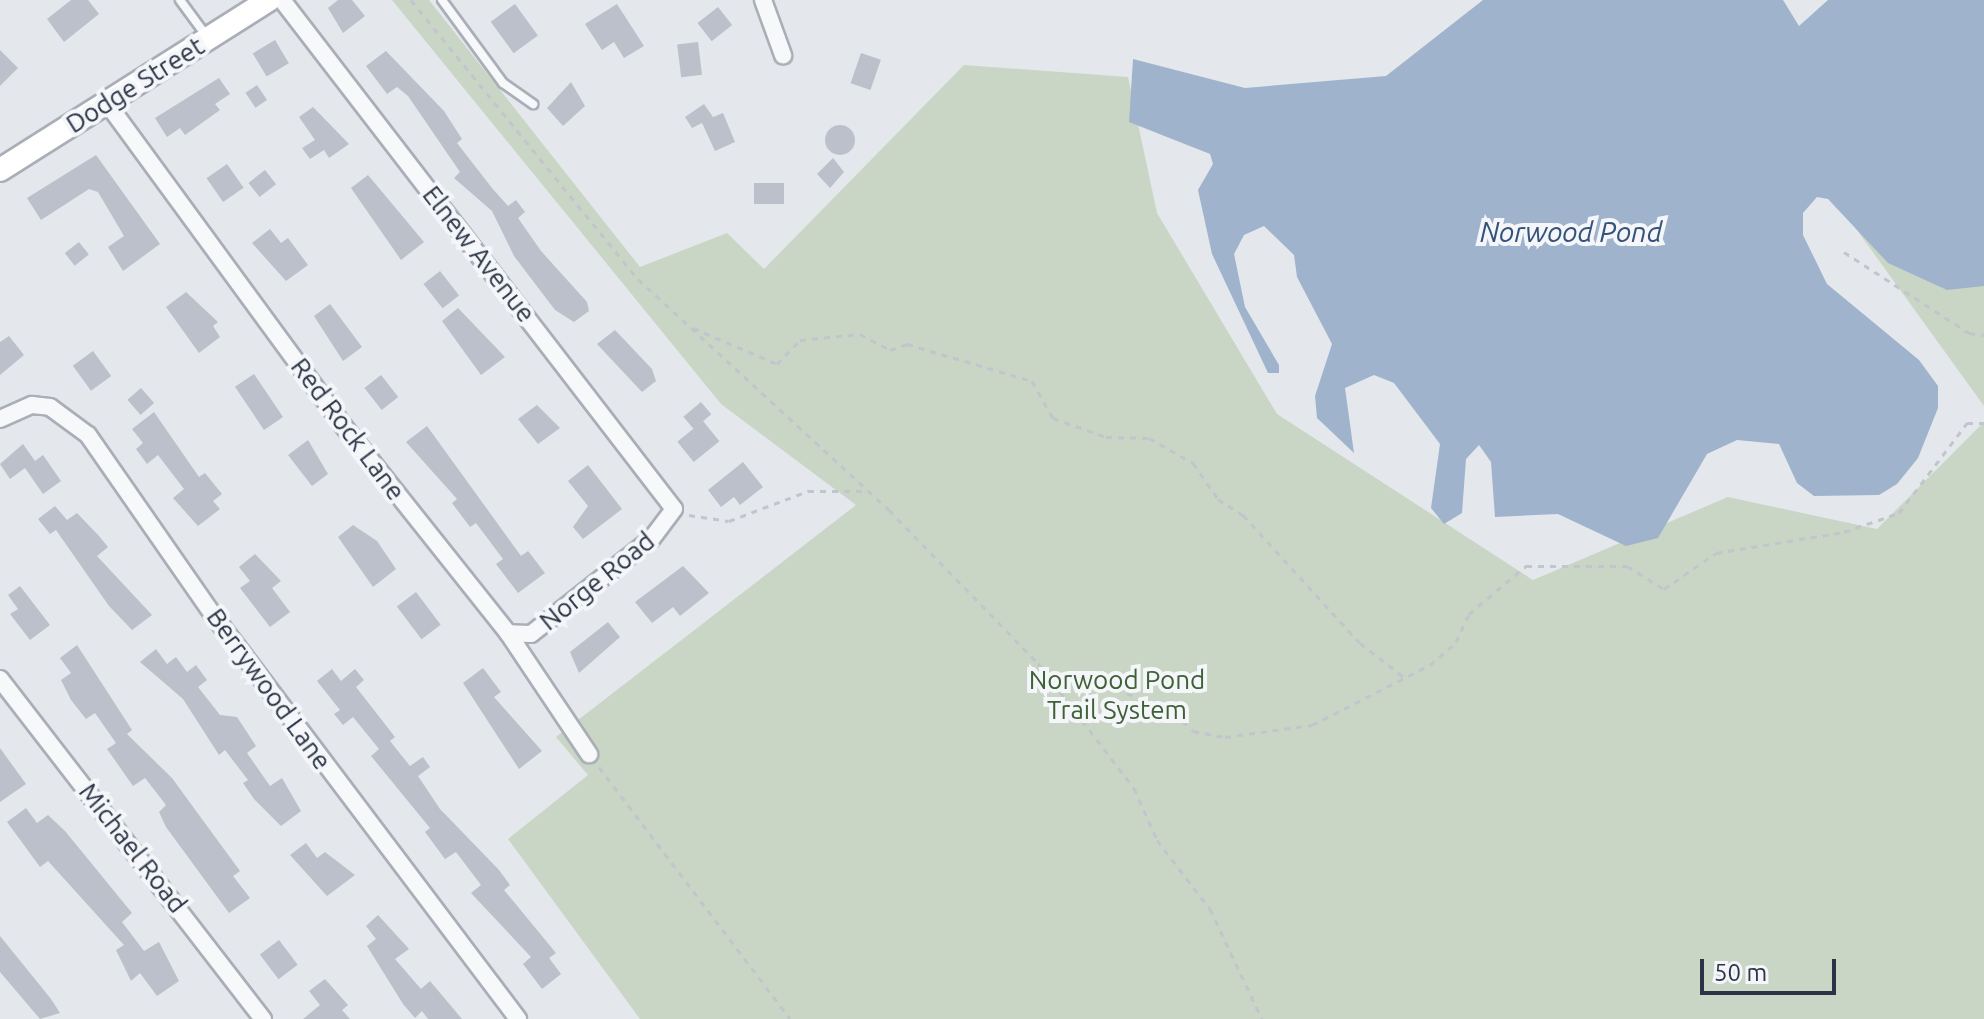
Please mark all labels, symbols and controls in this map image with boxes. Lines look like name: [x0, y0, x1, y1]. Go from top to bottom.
street label: Dodge Street: [60, 30, 210, 140]
street label: Elnew Avenue: [416, 180, 542, 328]
water label: Norwood Pond: [1480, 215, 1662, 249]
street label: Red Rock Lane: [284, 352, 412, 506]
street label: Norge Road: [533, 525, 661, 637]
street label: Berrywood Lane: [200, 602, 338, 776]
park label: Norwood Pond Trail System: [1029, 664, 1205, 726]
street label: Michael Road: [73, 777, 193, 919]
scale bar: [1704, 943, 1840, 993]
text: 50 m: [1714, 959, 1767, 986]

